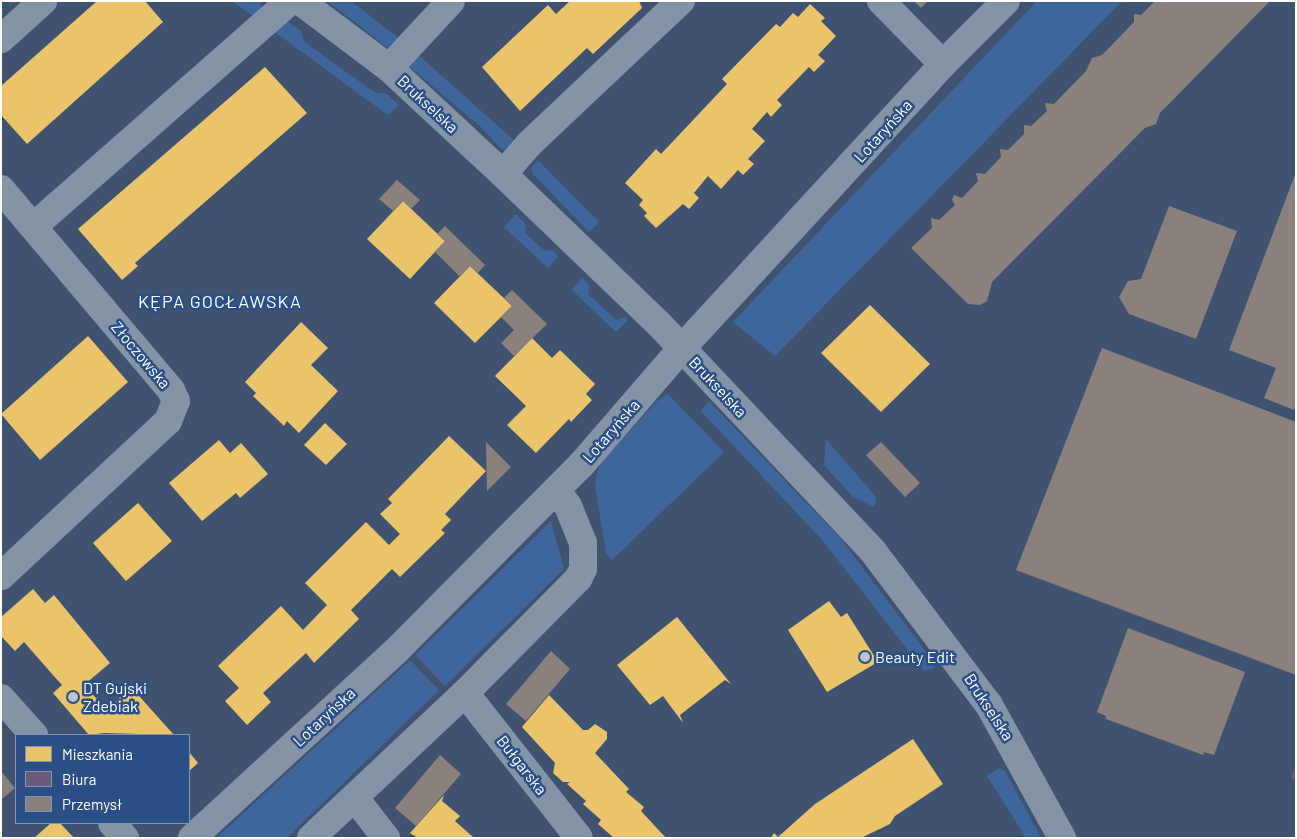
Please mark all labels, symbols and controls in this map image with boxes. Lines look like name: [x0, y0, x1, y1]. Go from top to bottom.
street label: Brukselska: [394, 71, 462, 137]
street label: Lotaryńska: [850, 96, 916, 166]
district label: KĘPA GOCŁAWSKA: [136, 290, 304, 312]
street label: Złoczowska: [107, 318, 175, 392]
street label: Brukselska: [685, 353, 751, 421]
street label: Lotaryńska: [578, 395, 644, 467]
place label: Beauty Edit: [875, 647, 955, 667]
marker: Beauty Edit: [859, 651, 871, 663]
street label: Brukselska: [960, 670, 1018, 744]
place label: DT Gujski Zdebiak: [83, 678, 147, 716]
street label: Lotaryńska: [289, 683, 359, 751]
marker: DT Gujski Zdebiak: [67, 691, 79, 703]
street label: Bułgarska: [493, 731, 551, 799]
legend: [15, 734, 190, 824]
text: Mieszkania: [62, 745, 133, 763]
text: Biura: [62, 770, 96, 788]
text: Przemysł: [62, 795, 122, 813]

